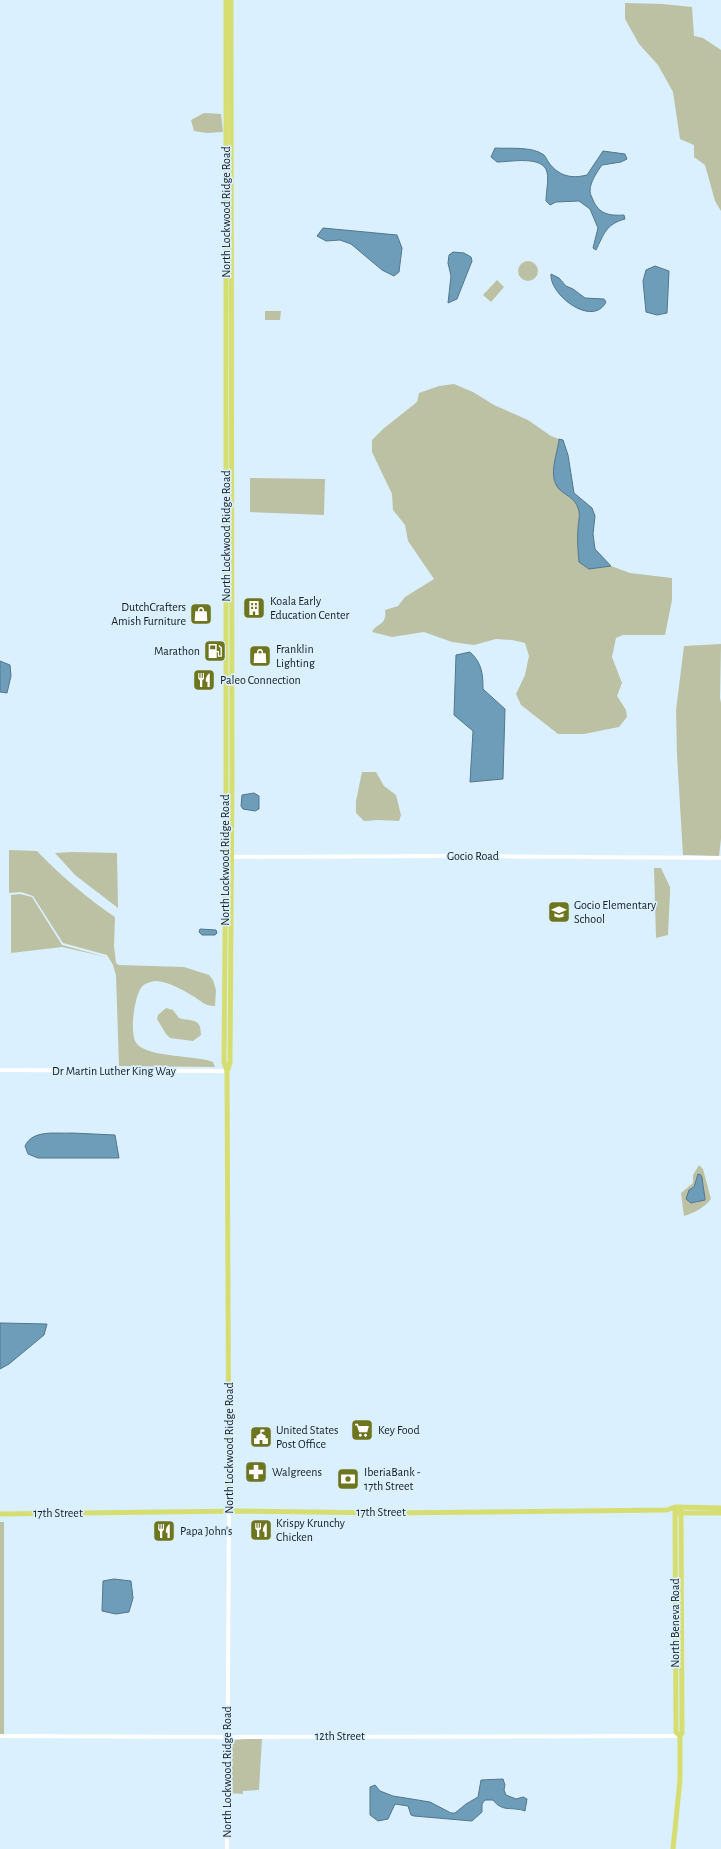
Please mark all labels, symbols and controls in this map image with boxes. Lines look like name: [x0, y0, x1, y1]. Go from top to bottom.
street label: North Lockwood Ridge Road: [220, 146, 232, 278]
street label: North Lockwood Ridge Road: [220, 470, 232, 602]
building icon: Koala Early Education Center: [241, 595, 267, 621]
place label: Koala Early Education Center: [270, 595, 349, 621]
place label: DutchCrafters Amish Furniture: [111, 601, 186, 627]
shop icon: DutchCrafters Amish Furniture: [188, 601, 214, 627]
fuel station icon: Marathon: [202, 638, 228, 664]
shop icon: Franklin Lighting: [247, 643, 273, 669]
place label: Franklin Lighting: [276, 643, 315, 669]
place label: Marathon: [154, 645, 200, 657]
restaurant icon: Paleo Connection: [191, 667, 217, 693]
place label: Paleo Connection: [220, 674, 301, 686]
street label: North Lockwood Ridge Road: [219, 794, 231, 926]
street label: Gocio Road: [447, 850, 499, 862]
school or university icon: Gocio Elementary School: [546, 899, 572, 925]
place label: Gocio Elementary School: [574, 899, 656, 925]
street label: Dr Martin Luther King Way: [52, 1065, 176, 1078]
street label: North Lockwood Ridge Road: [223, 1382, 235, 1514]
supermarket icon: Key Food: [349, 1417, 375, 1443]
public building icon: United States Post Office: [248, 1424, 274, 1450]
place label: United States Post Office: [276, 1424, 338, 1450]
place label: Key Food: [378, 1424, 420, 1437]
pharmacy icon: Walgreens: [243, 1459, 269, 1485]
place label: Walgreens: [272, 1466, 322, 1478]
bank icon: IberiaBank - 17th Street: [335, 1466, 361, 1492]
place label: IberiaBank - 17th Street: [364, 1466, 421, 1492]
street label: 17th Street: [356, 1506, 406, 1518]
street label: 17th Street: [33, 1507, 83, 1519]
restaurant icon: Krispy Krunchy Chicken: [248, 1517, 274, 1543]
place label: Krispy Krunchy Chicken: [276, 1517, 345, 1543]
restaurant icon: Papa John's: [151, 1518, 177, 1544]
place label: Papa John's: [180, 1525, 232, 1537]
street label: North Beneva Road: [669, 1578, 681, 1668]
street label: North Lockwood Ridge Road: [221, 1706, 233, 1838]
street label: 12th Street: [315, 1730, 365, 1742]

